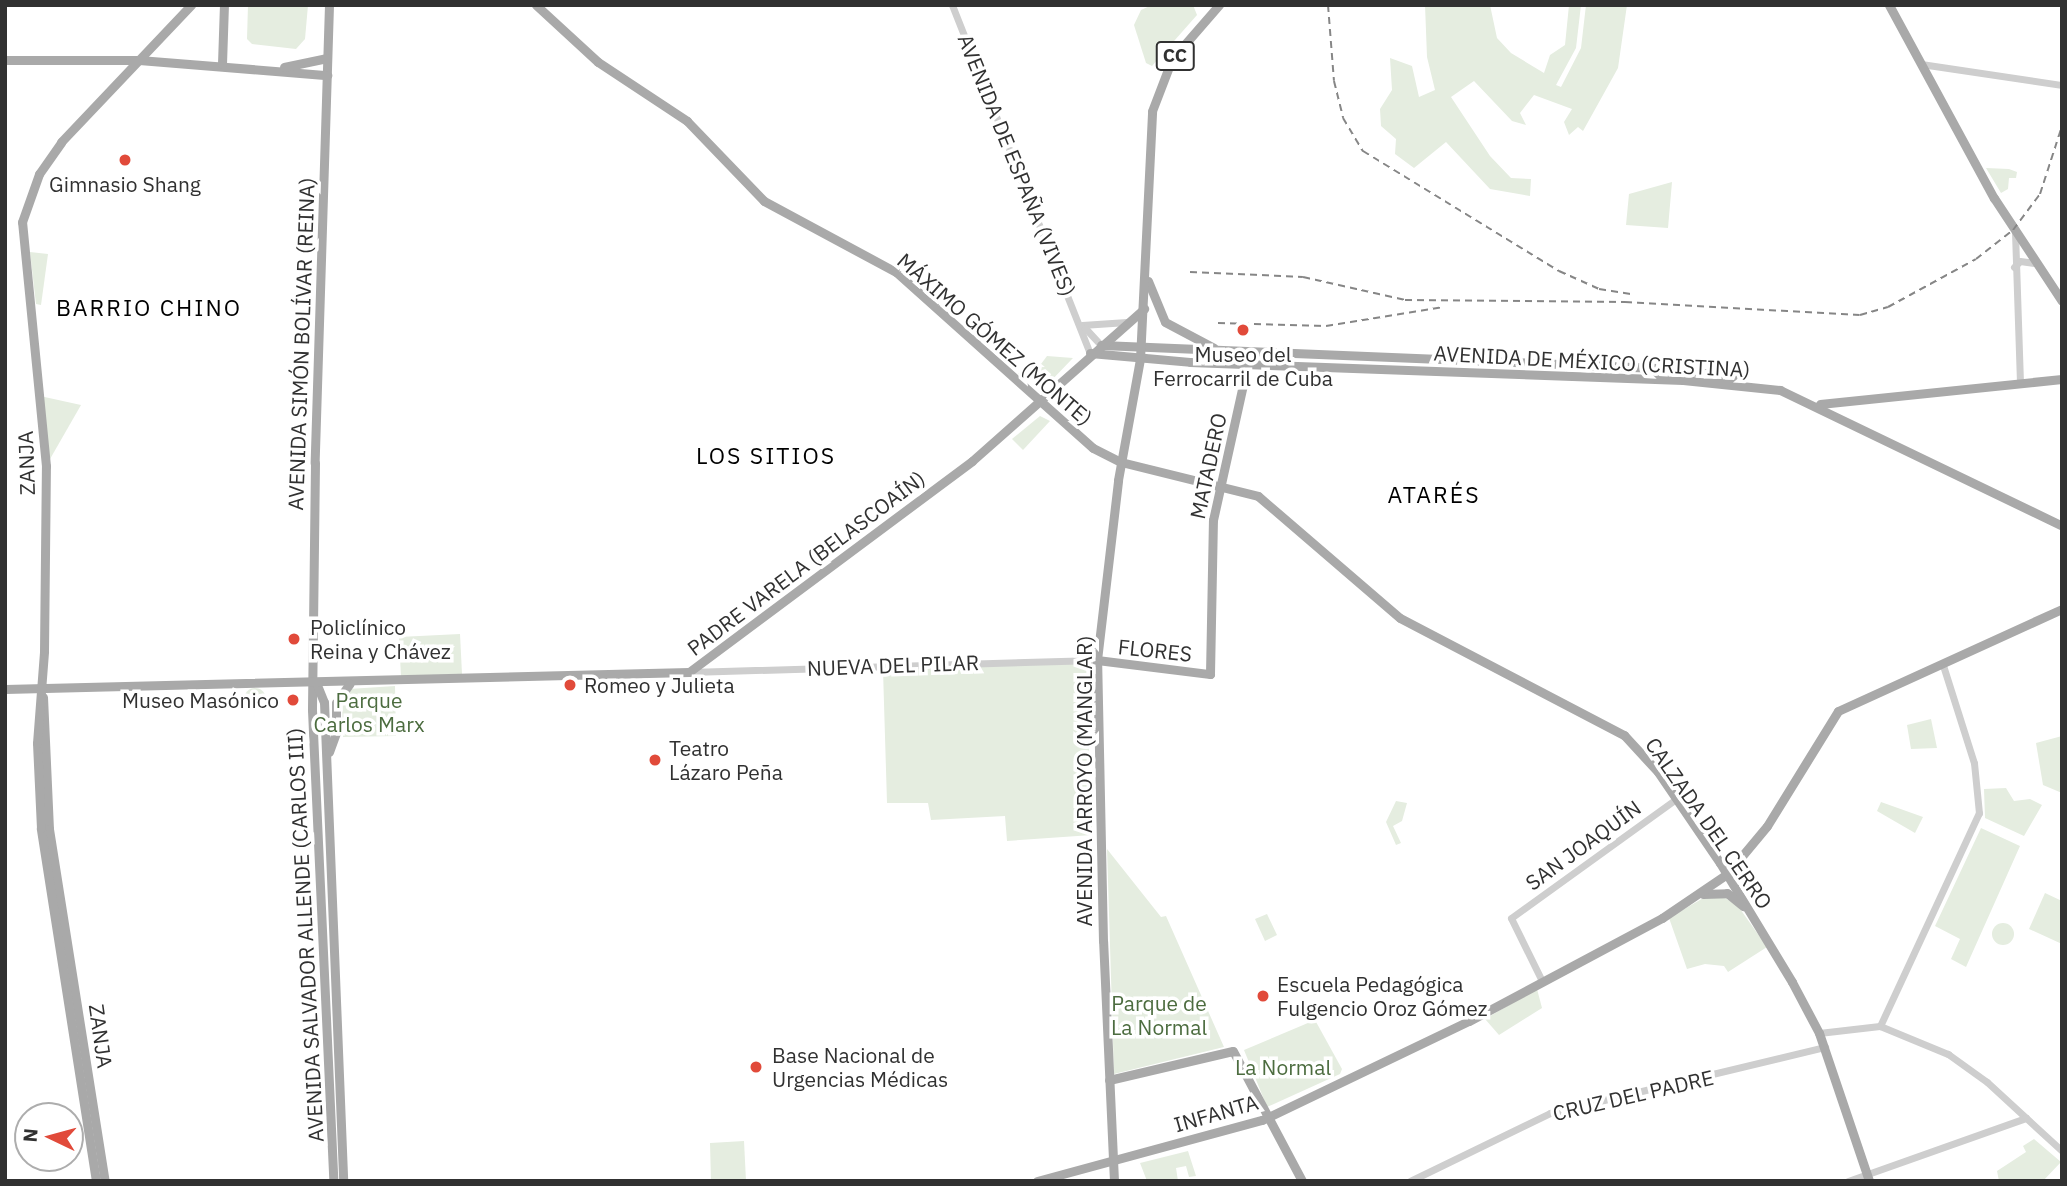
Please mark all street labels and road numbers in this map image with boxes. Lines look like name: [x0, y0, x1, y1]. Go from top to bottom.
street label: AVENIDA DE ESPAÑA (VIVES): [953, 30, 1081, 300]
road number: CC: [1156, 40, 1194, 72]
street label: AVENIDA SIMÓN BOLÍVAR (REINA): [283, 177, 319, 511]
street label: MÁXIMO GÓMEZ (MONTE): [892, 248, 1098, 430]
street label: AVENIDA DE MÉXICO (CRISTINA): [1433, 340, 1751, 382]
street label: MATADERO: [1184, 411, 1232, 521]
street label: ZANJA: [12, 430, 40, 496]
street label: PADRE VARELA (BELASCOAÍN): [682, 465, 930, 661]
street label: FLORES: [1117, 634, 1193, 666]
street label: AVENIDA ARROYO (MANGLAR): [1071, 636, 1097, 926]
street label: NUEVA DEL PILAR: [807, 649, 979, 681]
street label: AVENIDA SALVADOR ALLENDE (CARLOS III): [282, 727, 328, 1143]
street label: CALZADA DEL CERRO: [1640, 732, 1778, 914]
street label: SAN JOAQUÍN: [1520, 795, 1646, 895]
street label: ZANJA: [84, 1002, 118, 1070]
street label: CRUZ DEL PADRE: [1550, 1064, 1716, 1126]
street label: INFANTA: [1171, 1089, 1261, 1137]

